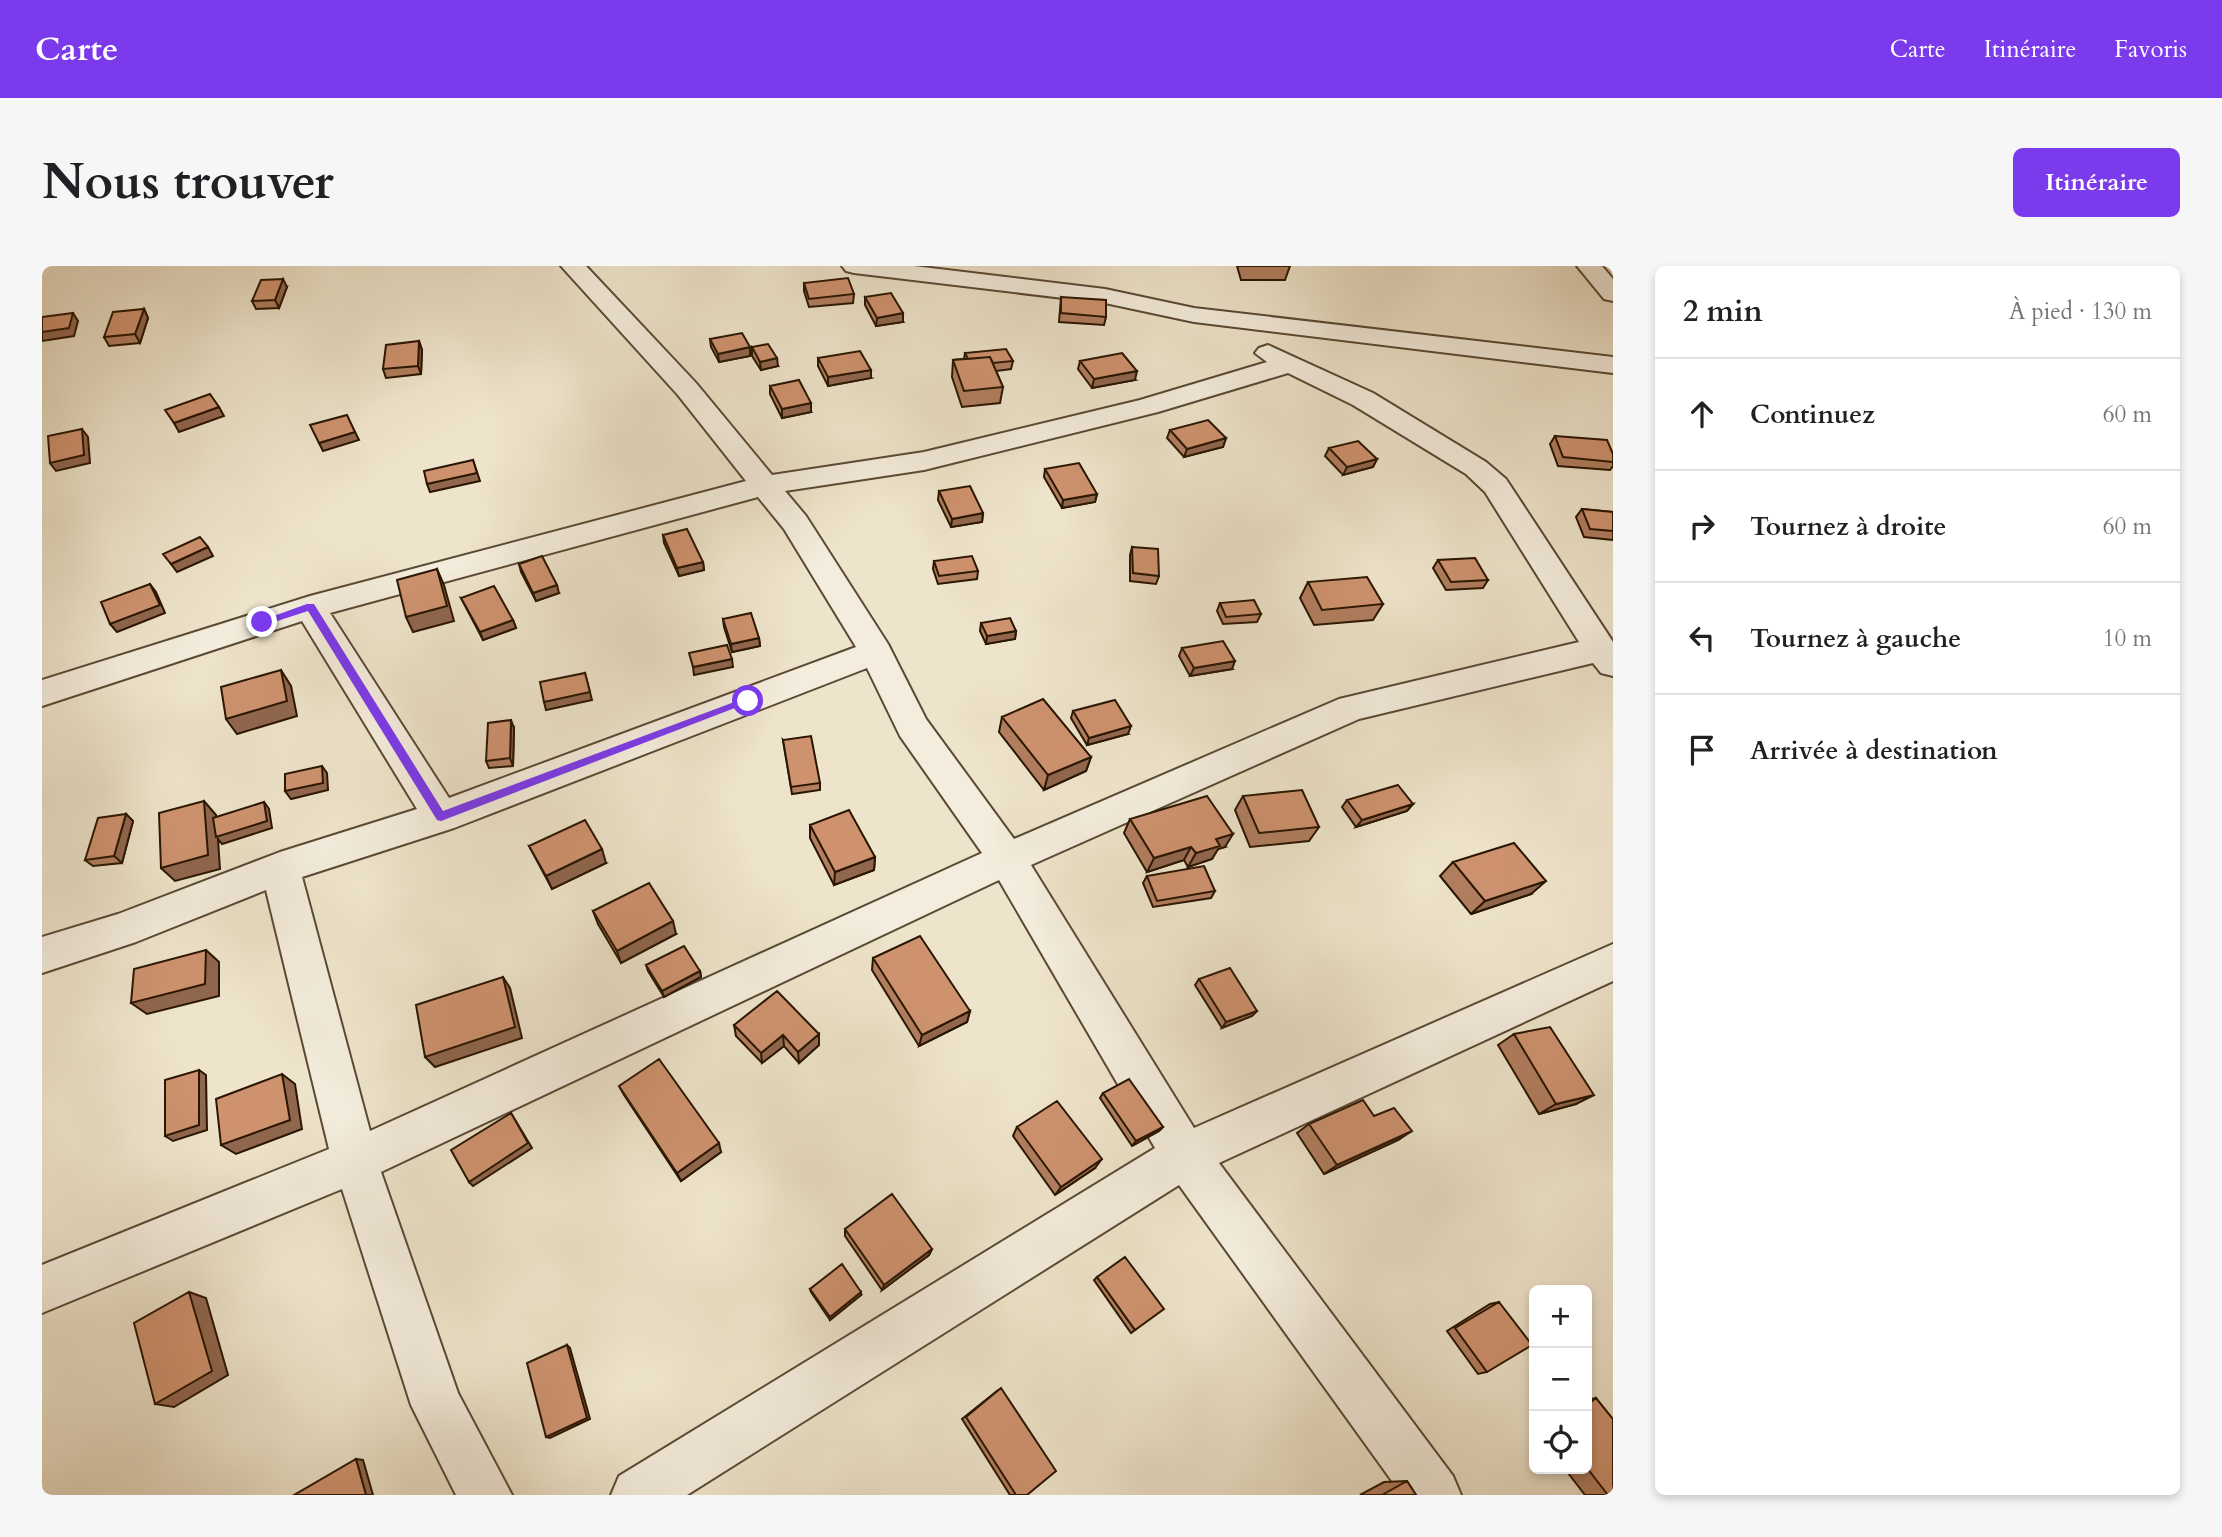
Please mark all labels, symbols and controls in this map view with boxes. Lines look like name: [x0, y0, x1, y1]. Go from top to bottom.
text: Carte: [35, 27, 118, 72]
text: Carte: [1890, 33, 1946, 66]
text: Itinéraire: [1984, 33, 2076, 66]
text: Favoris: [2114, 33, 2187, 66]
button: Itinéraire: [2013, 148, 2180, 217]
text: Nous trouver: [42, 149, 334, 216]
text: 2 min: [1683, 291, 1763, 332]
text: À pied · 130 m: [2009, 296, 2152, 327]
icon: ahead: [1683, 395, 1721, 433]
text: Continuez: [1750, 397, 1875, 432]
text: 60 m: [2103, 399, 2152, 430]
icon: right: [1683, 507, 1721, 545]
text: Tournez à droite: [1750, 509, 1946, 544]
text: 60 m: [2103, 511, 2152, 542]
route end: [246, 606, 277, 637]
icon: left: [1683, 619, 1721, 657]
text: Tournez à gauche: [1750, 621, 1961, 656]
text: 10 m: [2103, 623, 2152, 654]
route start: [732, 685, 763, 716]
icon: arrive: [1683, 731, 1721, 769]
text: Arrivée à destination: [1750, 733, 1998, 768]
map controls: [1529, 1285, 1592, 1474]
button: +: [1529, 1285, 1592, 1348]
button: −: [1529, 1348, 1592, 1411]
button: locate: [1529, 1411, 1592, 1474]

